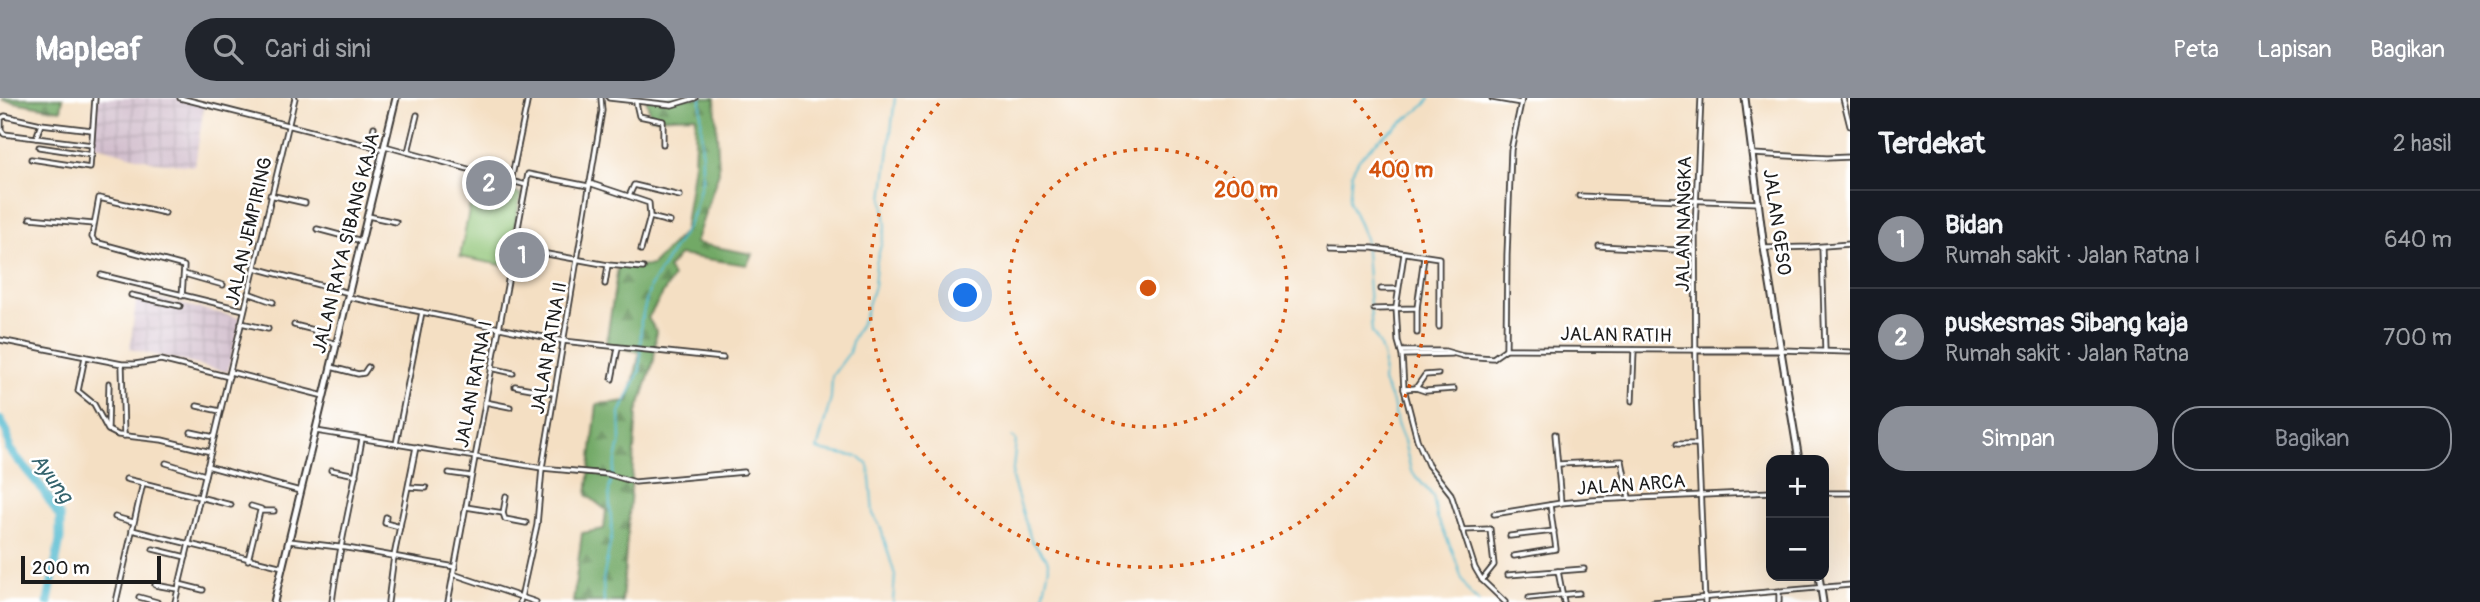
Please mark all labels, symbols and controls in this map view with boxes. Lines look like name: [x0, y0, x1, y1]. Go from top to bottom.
search box: [185, 18, 675, 81]
text: Mapleaf: [35, 29, 143, 70]
icon: search: [209, 30, 247, 68]
text: Cari di sini: [265, 33, 371, 65]
text: Peta: [2173, 35, 2219, 64]
text: Lapisan: [2257, 35, 2332, 64]
text: Bagikan: [2370, 35, 2445, 64]
text: Terdekat: [1878, 125, 1985, 162]
text: 2 hasil: [2393, 129, 2452, 158]
street label: JALAN RAYA SIBANG KAJA: [307, 130, 385, 356]
street label: JALAN JEMPIRING: [220, 155, 278, 308]
street label: JALAN NANGKA: [1671, 156, 1697, 292]
pin: 2: [466, 157, 512, 209]
text: 400 m: [1369, 157, 1433, 184]
street label: JALAN GESO: [1758, 167, 1796, 277]
text: 200 m: [1214, 177, 1278, 204]
text: Bidan: [1945, 209, 2003, 241]
text: 1: [1897, 225, 1906, 254]
text: 640 m: [2384, 225, 2452, 254]
pin: 1: [499, 229, 545, 281]
text: Rumah sakit · Jalan Ratna I: [1945, 241, 2200, 270]
centre of rings: [1136, 276, 1160, 300]
your location: [948, 278, 982, 312]
street label: JALAN RATNA II: [526, 280, 572, 416]
text: puskesmas Sibang kaja: [1945, 307, 2188, 339]
street label: JALAN RATNA I: [450, 319, 498, 450]
street label: JALAN RATIH: [1560, 322, 1672, 348]
text: 2: [1895, 323, 1907, 352]
text: 700 m: [2383, 323, 2452, 352]
text: Rumah sakit · Jalan Ratna: [1945, 339, 2189, 368]
button: Simpan: [1878, 406, 2158, 471]
button: Bagikan: [2172, 406, 2452, 471]
water label: Ayung: [25, 448, 79, 510]
map controls: [1766, 455, 1829, 581]
button: +: [1766, 455, 1829, 518]
street label: JALAN ARCA: [1576, 469, 1686, 501]
button: −: [1766, 518, 1829, 581]
scale bar: [21, 553, 161, 585]
text: 200 m: [32, 556, 90, 580]

